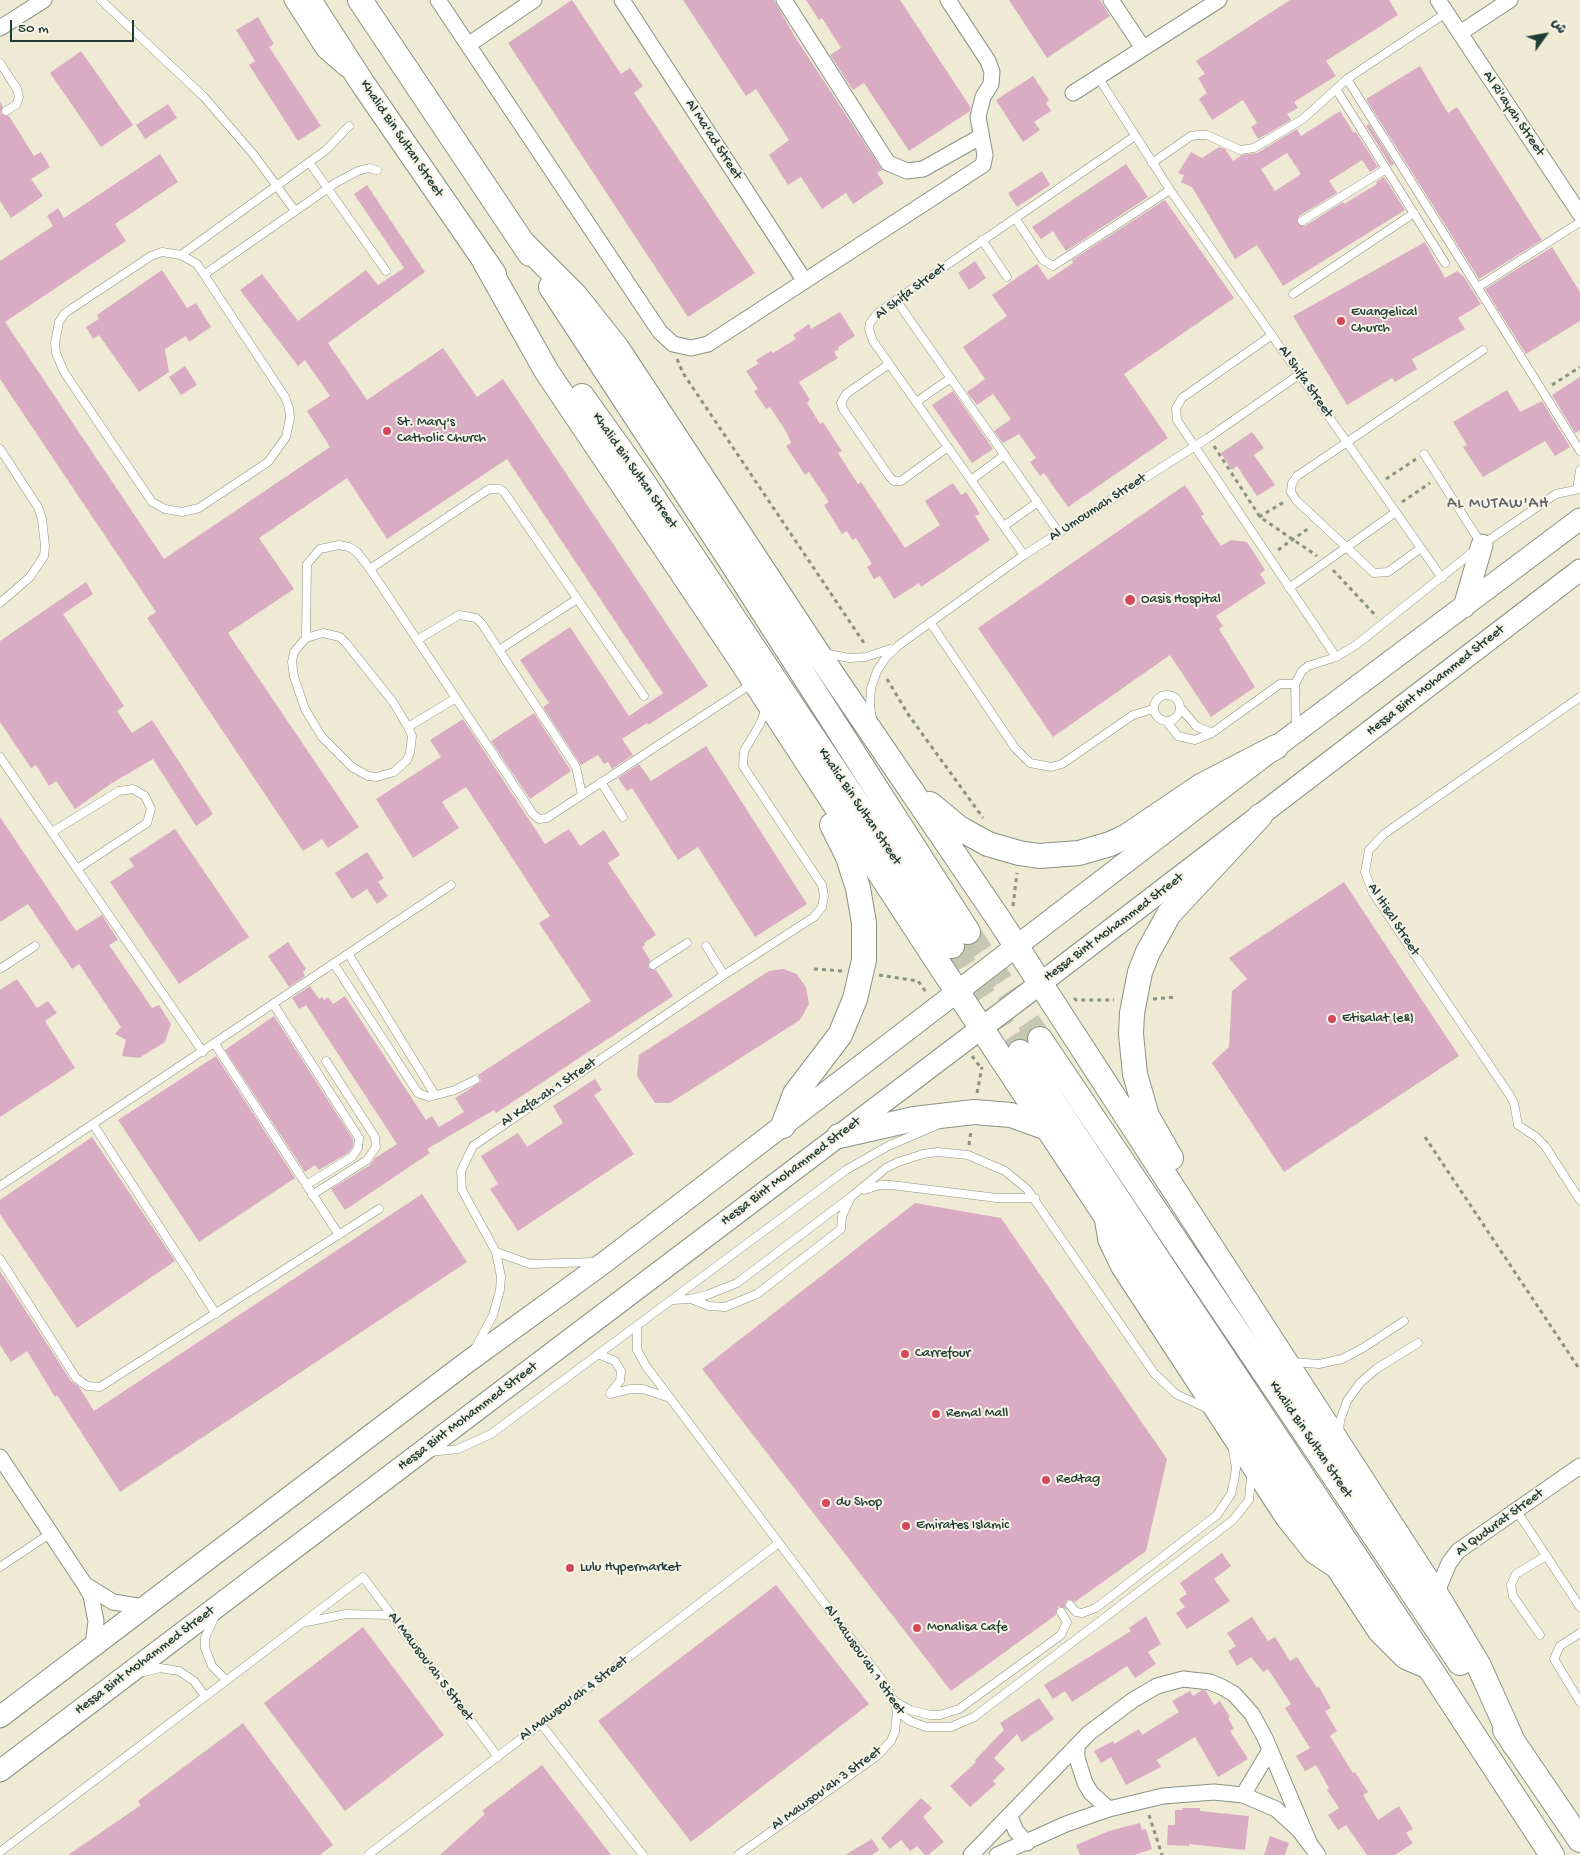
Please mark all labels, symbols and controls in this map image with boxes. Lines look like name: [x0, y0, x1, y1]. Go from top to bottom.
scale bar: [12, 10, 136, 42]
north arrow: [1520, 10, 1570, 60]
text: ش: [1547, 16, 1569, 38]
text: 50 m: [18, 20, 49, 38]
street label: Al Ri'ayah Street: [1478, 68, 1548, 160]
street label: Khalid Bin Sultan Street: [356, 77, 446, 201]
street label: Al Ma'ad Street: [681, 97, 745, 183]
street label: Al Shifa Street: [872, 260, 950, 324]
place label: Evangelical Church: [1351, 305, 1417, 338]
marker: Evangelical Church: [1335, 315, 1347, 327]
street label: Al Shifa Street: [1274, 343, 1336, 421]
street label: Khalid Bin Sultan Street: [588, 410, 680, 532]
place label: St. Mary's Catholic Church: [397, 415, 486, 448]
marker: St. Mary's Catholic Church: [381, 425, 393, 437]
street label: Al Umoumah Street: [1046, 470, 1150, 546]
district label: AL MUTAW'AH: [1446, 495, 1550, 515]
place label: Oasis Hospital: [1141, 592, 1221, 608]
marker: Oasis Hospital: [1123, 593, 1137, 607]
street label: Hessa Bint Mohammed Street: [1364, 622, 1508, 740]
street label: Khalid Bin Sultan Street: [814, 745, 904, 869]
street label: Hessa Bint Mohammed Street: [1041, 870, 1187, 986]
street label: Al Itisal Street: [1363, 880, 1423, 960]
place label: Etisalat (e&): [1342, 1011, 1414, 1027]
marker: Etisalat (e&): [1326, 1013, 1338, 1025]
street label: Al Kafa-ah 1 Street: [498, 1055, 600, 1131]
street label: Hessa Bint Mohammed Street: [718, 1114, 864, 1230]
place label: Carrefour: [915, 1346, 971, 1362]
marker: Carrefour: [899, 1348, 911, 1360]
street label: Hessa Bint Mohammed Street: [395, 1359, 541, 1475]
street label: Khalid Bin Sultan Street: [1265, 1378, 1355, 1502]
place label: Remal Mall: [946, 1406, 1008, 1422]
marker: Remal Mall: [930, 1408, 942, 1420]
place label: Redtag: [1056, 1472, 1100, 1488]
marker: Redtag: [1040, 1474, 1052, 1486]
street label: Al Qudurat Street: [1453, 1485, 1547, 1561]
place label: du Shop: [836, 1495, 882, 1511]
marker: du Shop: [820, 1497, 832, 1509]
place label: Emirates Islamic: [916, 1518, 1009, 1534]
marker: Emirates Islamic: [900, 1520, 912, 1532]
place label: Lulu Hypermarket: [580, 1560, 680, 1576]
marker: Lulu Hypermarket: [564, 1562, 576, 1574]
street label: Al Mawsou'ah 1 Street: [820, 1602, 908, 1718]
street label: Hessa Bint Mohammed Street: [72, 1603, 218, 1719]
street label: Al Mawsou'ah 5 Street: [384, 1609, 476, 1725]
place label: Monalisa Cafe: [927, 1620, 1008, 1636]
marker: Monalisa Cafe: [911, 1622, 923, 1634]
street label: Al Mawsou'ah 4 Street: [516, 1653, 632, 1745]
street label: Al Mawsou'ah 3 Street: [769, 1743, 885, 1835]

